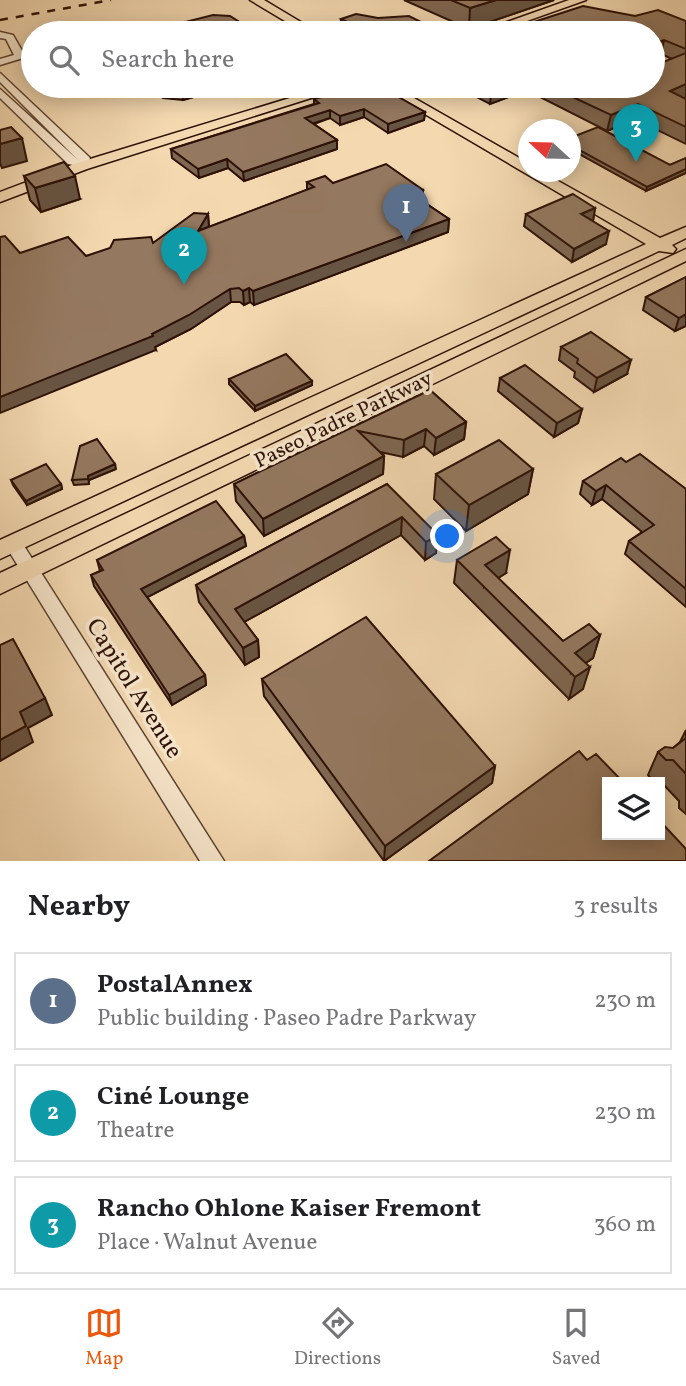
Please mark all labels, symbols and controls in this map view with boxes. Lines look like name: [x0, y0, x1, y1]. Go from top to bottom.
search box: [21, 21, 665, 98]
icon: search: [45, 41, 83, 79]
text: Search here: [101, 42, 234, 78]
pin: 3: [613, 104, 659, 162]
north arrow: [518, 119, 581, 182]
pin: 1: [383, 184, 429, 242]
pin: 2: [161, 227, 207, 285]
street label: Paseo Padre Parkway: [250, 364, 438, 476]
your location: [430, 519, 464, 553]
street label: Capitol Avenue: [77, 612, 190, 766]
map controls: [602, 777, 665, 840]
button: layers: [602, 777, 665, 840]
text: Nearby: [28, 886, 130, 928]
text: 3 results: [573, 891, 658, 923]
text: PostalAnnex: [97, 967, 253, 1003]
text: 1: [48, 985, 58, 1017]
text: 230 m: [594, 985, 656, 1017]
text: Public building · Paseo Padre Parkway: [97, 1003, 476, 1035]
text: Ciné Lounge: [97, 1079, 249, 1115]
text: 2: [47, 1097, 59, 1129]
text: 230 m: [594, 1097, 656, 1129]
text: Theatre: [97, 1115, 174, 1147]
text: Rancho Ohlone Kaiser Fremont: [97, 1191, 481, 1227]
text: 3: [47, 1209, 59, 1241]
text: 360 m: [594, 1209, 656, 1241]
text: Place · Walnut Avenue: [97, 1227, 317, 1259]
tab: Map: [85, 1304, 123, 1372]
tab: Directions: [294, 1304, 381, 1372]
tab: Saved: [552, 1304, 601, 1372]

